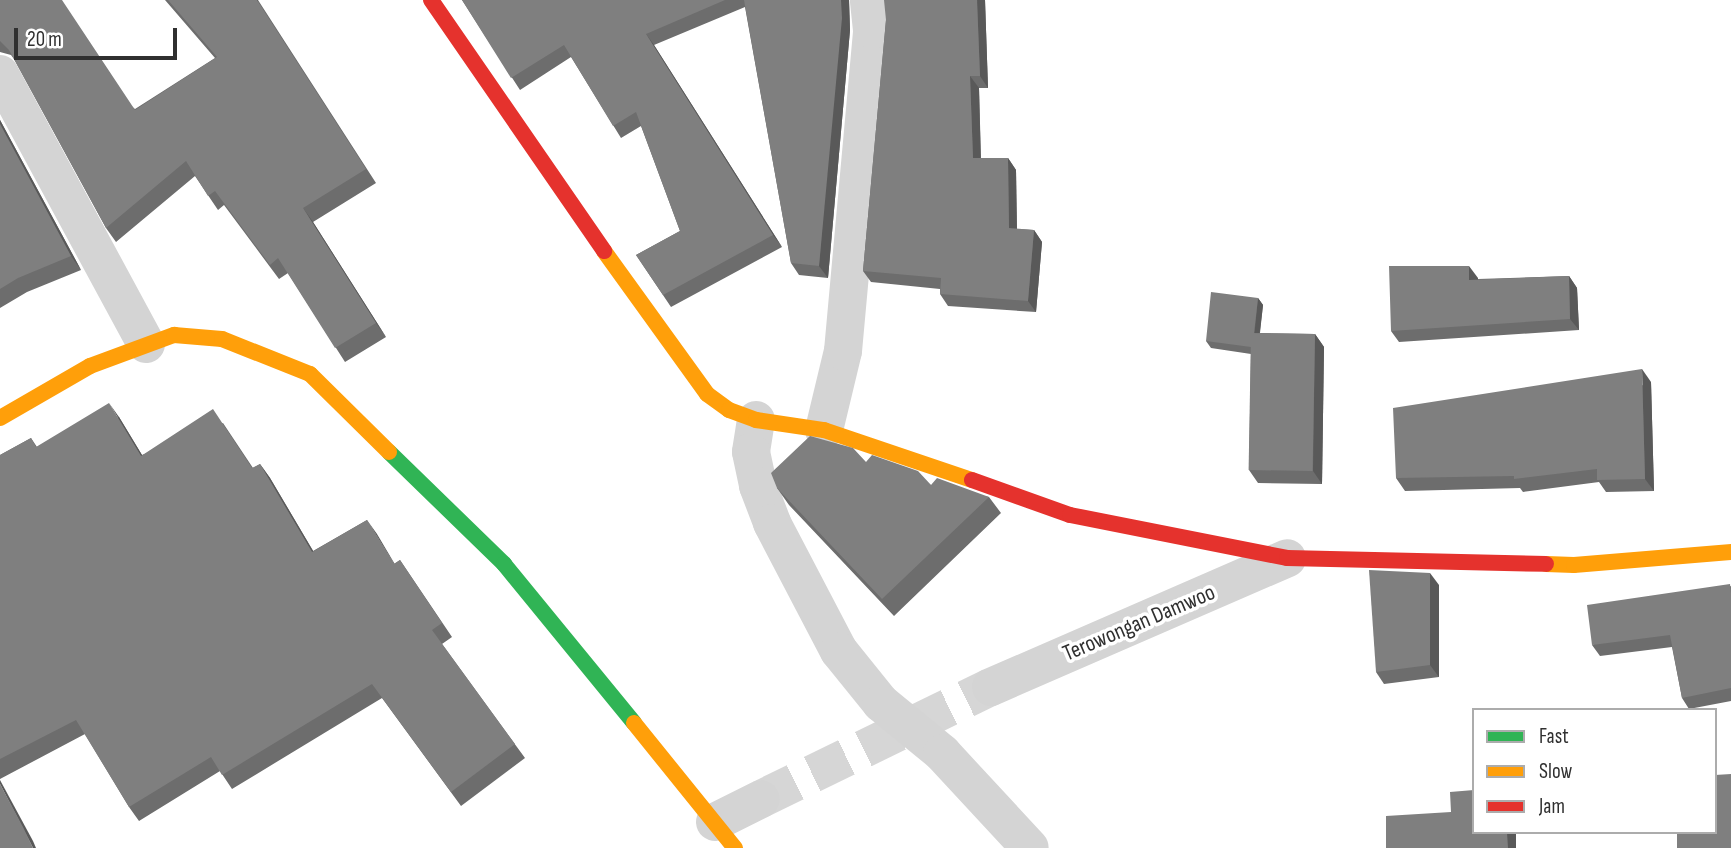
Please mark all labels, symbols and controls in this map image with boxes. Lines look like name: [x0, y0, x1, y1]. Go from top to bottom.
scale bar: [18, 14, 180, 58]
text: 20 m: [27, 27, 62, 52]
street label: Terowongan Damwoo: [1059, 578, 1219, 668]
legend: [1472, 708, 1717, 834]
text: Fast: [1539, 724, 1569, 749]
text: Slow: [1539, 759, 1572, 784]
text: Jam: [1539, 794, 1565, 819]

